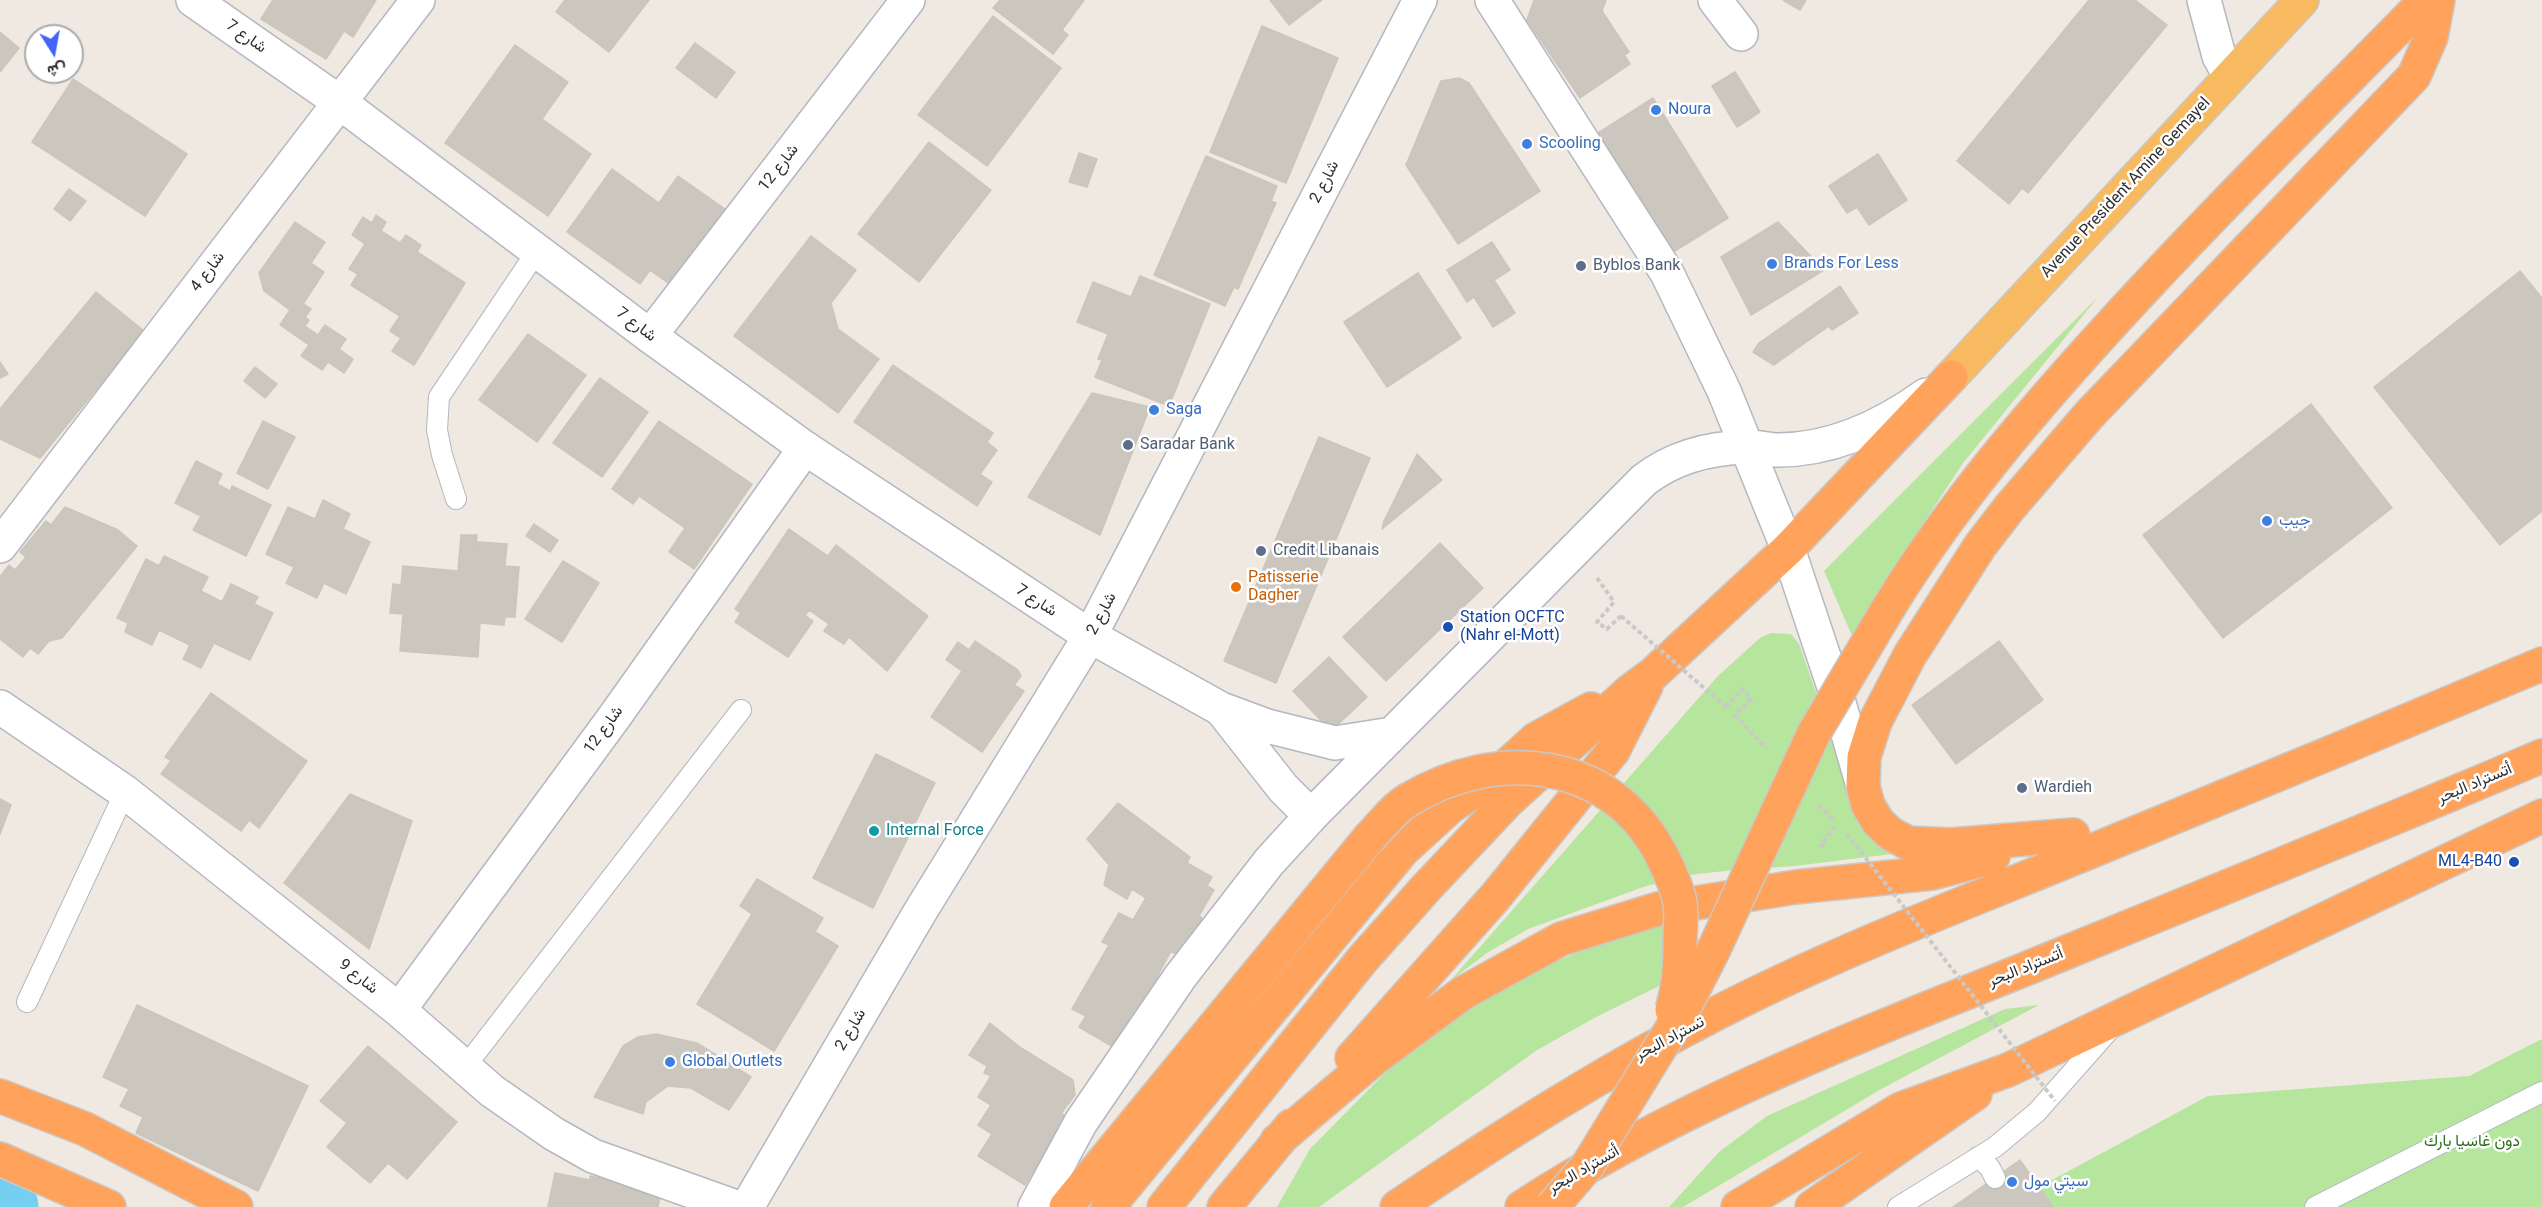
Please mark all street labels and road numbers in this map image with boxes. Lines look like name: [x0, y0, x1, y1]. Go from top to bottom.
street label: شارع 7: [222, 16, 270, 58]
street label: Avenue President Amine Gemayel: [2037, 94, 2215, 282]
street label: شارع 12: [755, 141, 803, 195]
street label: شارع 2: [1306, 158, 1344, 206]
street label: شارع 4: [187, 248, 229, 296]
street label: شارع 7: [612, 304, 660, 346]
street label: شارع 7: [1012, 581, 1060, 621]
street label: شارع 2: [1083, 590, 1121, 638]
street label: شارع 12: [580, 702, 628, 758]
street label: أتستراد البحر: [2435, 760, 2515, 808]
street label: أتستراد البحر: [1986, 944, 2066, 992]
street label: شارع 9: [334, 955, 382, 999]
street label: شارع 2: [831, 1006, 871, 1054]
street label: تستراد البحر: [1632, 1013, 1708, 1065]
street label: أتستراد البحر: [1545, 1142, 1623, 1198]

